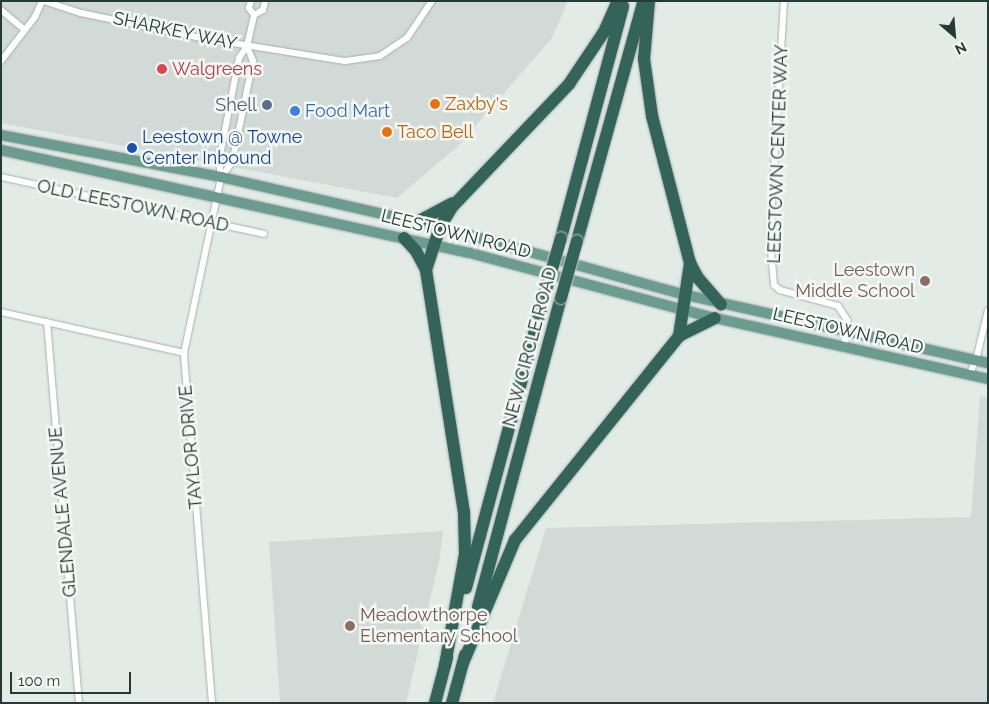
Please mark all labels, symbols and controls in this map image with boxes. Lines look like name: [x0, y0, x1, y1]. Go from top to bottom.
street label: SHARKEY WAY: [111, 7, 239, 55]
north arrow: [929, 10, 979, 60]
text: N: [952, 39, 969, 58]
street label: LEESTOWN CENTER WAY: [763, 44, 793, 264]
place label: Walgreens: [172, 58, 262, 80]
marker: Walgreens: [156, 63, 168, 75]
place label: Zaxby's: [445, 93, 508, 115]
place label: Shell: [215, 94, 257, 116]
marker: Zaxby's: [429, 98, 441, 110]
marker: Shell: [261, 99, 273, 111]
place label: Food Mart: [305, 100, 390, 122]
marker: Food Mart: [289, 105, 301, 117]
place label: Taco Bell: [397, 121, 473, 143]
marker: Taco Bell: [381, 126, 393, 138]
place label: Leestown @ Towne Center Inbound: [142, 127, 303, 170]
marker: Leestown @ Towne Center Inbound: [126, 142, 138, 154]
street label: OLD LEESTOWN ROAD: [35, 175, 231, 237]
street label: LEESTOWN ROAD: [379, 205, 533, 263]
place label: Leestown Middle School: [795, 260, 915, 302]
street label: NEW CIRCLE ROAD: [498, 264, 562, 430]
marker: Leestown Middle School: [919, 275, 931, 287]
street label: LEESTOWN ROAD: [771, 303, 925, 359]
street label: TAYLOR DRIVE: [175, 384, 207, 510]
street label: GLENDALE AVENUE: [45, 426, 81, 598]
place label: Meadowthorpe Elementary School: [360, 605, 518, 648]
marker: Meadowthorpe Elementary School: [344, 620, 356, 632]
scale bar: [12, 662, 134, 694]
text: 100 m: [18, 672, 60, 690]

